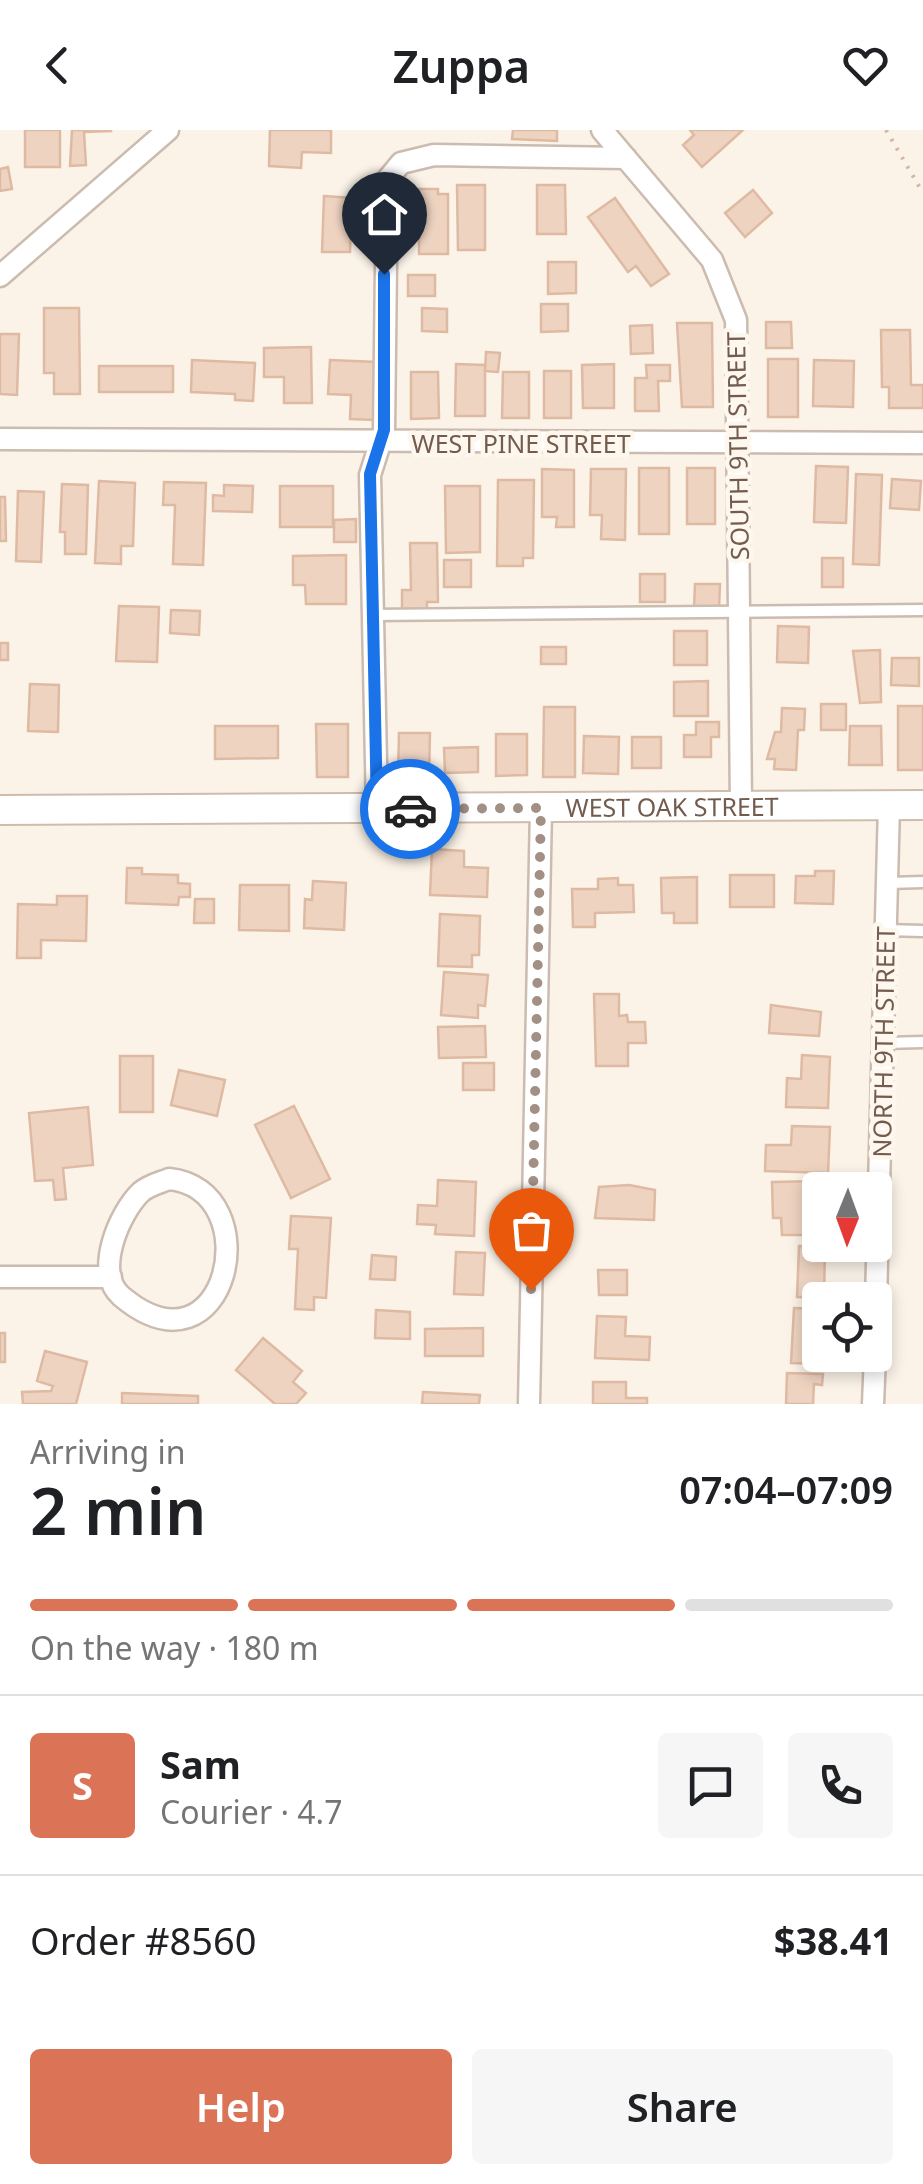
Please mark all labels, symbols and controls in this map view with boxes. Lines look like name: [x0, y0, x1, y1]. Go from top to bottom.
text: Zuppa: [393, 35, 530, 96]
icon: back: [30, 38, 85, 93]
icon: heart: [838, 38, 893, 93]
pin: [342, 172, 427, 275]
icon: home: [357, 187, 412, 242]
street label: SOUTH 9TH STREET: [718, 331, 756, 561]
street label: WEST PINE STREET: [411, 426, 631, 460]
courier: [360, 759, 460, 859]
icon: car: [383, 782, 438, 837]
street label: WEST OAK STREET: [565, 789, 779, 824]
street label: NORTH 9TH STREET: [864, 926, 902, 1158]
north arrow: [802, 1172, 892, 1262]
map controls: [802, 1172, 892, 1372]
pin: [489, 1188, 574, 1291]
icon: bag: [504, 1203, 559, 1258]
button: locate: [802, 1282, 892, 1372]
text: Arriving in: [30, 1430, 185, 1473]
text: 07:04–07:09: [679, 1463, 893, 1515]
text: 2 min: [30, 1466, 206, 1554]
text: On the way · 180 m: [30, 1626, 319, 1669]
button: chat: [658, 1733, 763, 1838]
button: phone: [788, 1733, 893, 1838]
text: Sam: [160, 1738, 241, 1790]
text: S: [72, 1759, 93, 1811]
text: Courier · 4.7: [160, 1790, 343, 1833]
text: Order #8560: [30, 1914, 256, 1966]
text: $38.41: [774, 1914, 893, 1966]
button: Help: [30, 2049, 452, 2164]
button: Share: [472, 2049, 893, 2164]

